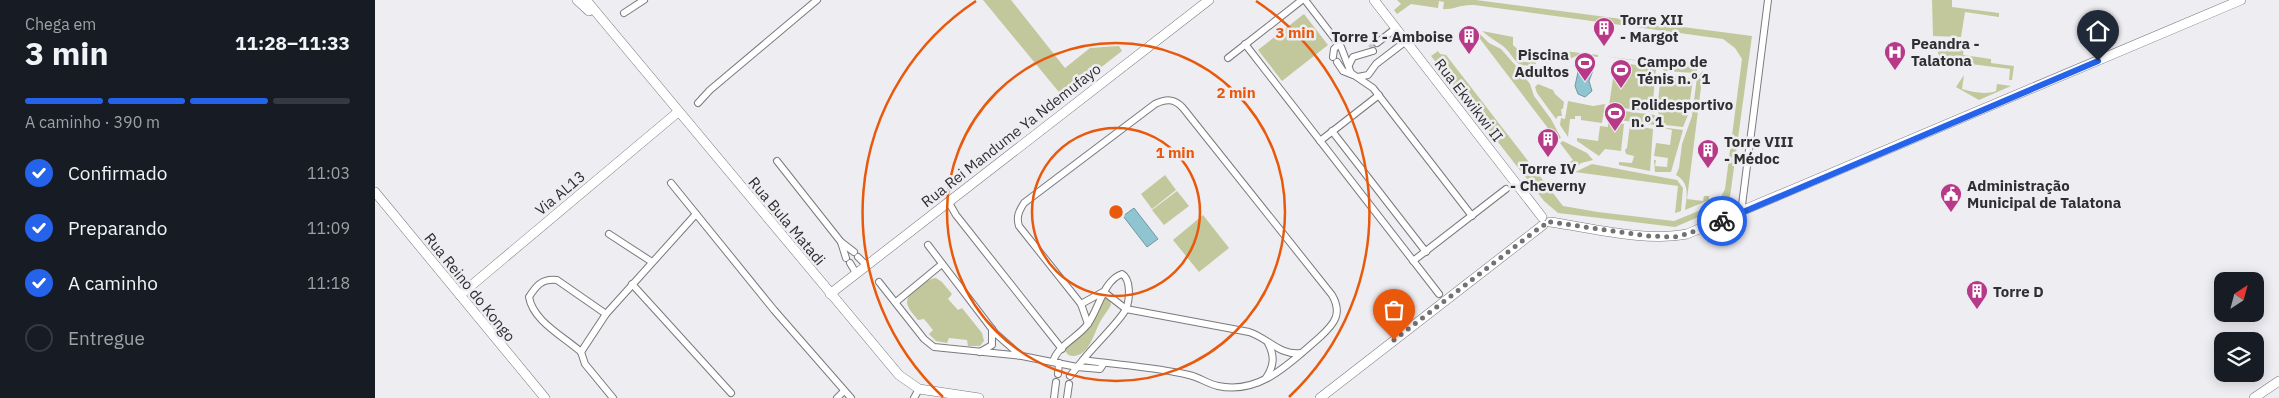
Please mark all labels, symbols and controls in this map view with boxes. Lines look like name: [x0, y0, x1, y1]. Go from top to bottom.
place label: Torre XII - Margot: [1620, 10, 1683, 46]
pin: [2077, 10, 2119, 61]
text: Chega em: [25, 14, 96, 34]
building icon: Torre XII - Margot: [1592, 16, 1616, 47]
icon: home: [2084, 17, 2112, 45]
text: 3 min: [1275, 23, 1315, 42]
building icon: Torre I - Amboise: [1457, 24, 1481, 55]
place label: Torre I - Amboise: [1332, 27, 1453, 46]
text: 11:28–11:33: [235, 31, 350, 55]
text: 3 min: [25, 32, 109, 74]
place label: Peandra - Talatona: [1911, 34, 1980, 70]
hospital icon: Peandra - Talatona: [1883, 40, 1907, 71]
place label: Piscina Adultos: [1514, 45, 1569, 81]
sports icon: Piscina Adultos: [1573, 51, 1597, 82]
place label: Campo de Ténis n.º 1: [1637, 52, 1710, 88]
street label: Rua Ekwikwi II: [1431, 55, 1507, 145]
sports icon: Campo de Ténis n.º 1: [1609, 58, 1633, 89]
street label: Rua Rei Mandume Ya Ndemufayo: [917, 59, 1105, 211]
text: 2 min: [1216, 83, 1256, 102]
place label: Polidesportivo n.º 1: [1631, 95, 1733, 131]
sports icon: Polidesportivo n.º 1: [1603, 101, 1627, 132]
text: A caminho · 390 m: [25, 112, 160, 132]
building icon: Torre IV - Cheverny: [1536, 127, 1560, 158]
place label: Torre VIII - Médoc: [1724, 132, 1793, 168]
building icon: Torre VIII - Médoc: [1696, 138, 1720, 169]
text: 1 min: [1155, 143, 1195, 162]
icon: check: [25, 159, 53, 187]
place label: Torre IV - Cheverny: [1510, 159, 1586, 195]
text: Confirmado: [68, 161, 167, 185]
text: 11:03: [307, 163, 350, 183]
street label: Via AL13: [531, 167, 589, 219]
street label: Rua Bula Matadi: [745, 173, 829, 269]
place label: Administração Municipal de Talatona: [1967, 176, 2122, 212]
public building icon: Administração Municipal de Talatona: [1939, 182, 1963, 213]
courier: [1697, 196, 1747, 246]
centre of rings: [1107, 203, 1125, 221]
icon: bike: [1708, 207, 1736, 235]
icon: check: [25, 214, 53, 242]
text: Preparando: [68, 216, 167, 240]
text: 11:09: [307, 218, 350, 238]
street label: Rua Reino do Kongo: [420, 229, 520, 345]
icon: check: [25, 269, 53, 297]
text: A caminho: [68, 271, 158, 295]
north arrow: [2214, 272, 2264, 322]
map controls: [2214, 272, 2264, 382]
text: 11:18: [307, 273, 350, 293]
building icon: Torre D: [1965, 279, 1989, 310]
place label: Torre D: [1993, 282, 2044, 301]
pin: [1373, 289, 1415, 340]
icon: bag: [1380, 296, 1408, 324]
text: Entregue: [68, 326, 145, 350]
button: layers: [2214, 332, 2264, 382]

